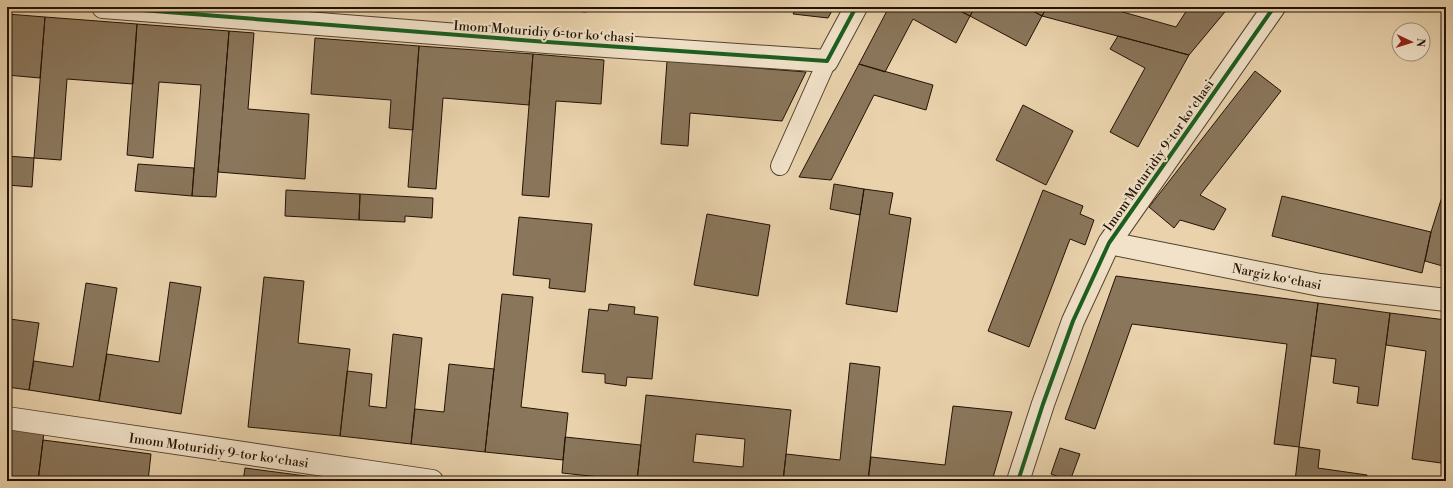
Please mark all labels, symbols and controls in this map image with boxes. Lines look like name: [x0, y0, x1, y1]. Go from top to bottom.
street label: Imom Moturidiy 6-tor koʻchasi: [453, 18, 635, 46]
north arrow: [1391, 22, 1431, 62]
text: N: [1413, 38, 1427, 48]
street label: Imom Moturidiy 9-tor koʻchasi: [1100, 77, 1217, 234]
street label: Nargiz koʻchasi: [1231, 260, 1323, 293]
street label: Imom Moturidiy 9-tor koʻchasi: [128, 430, 310, 472]

